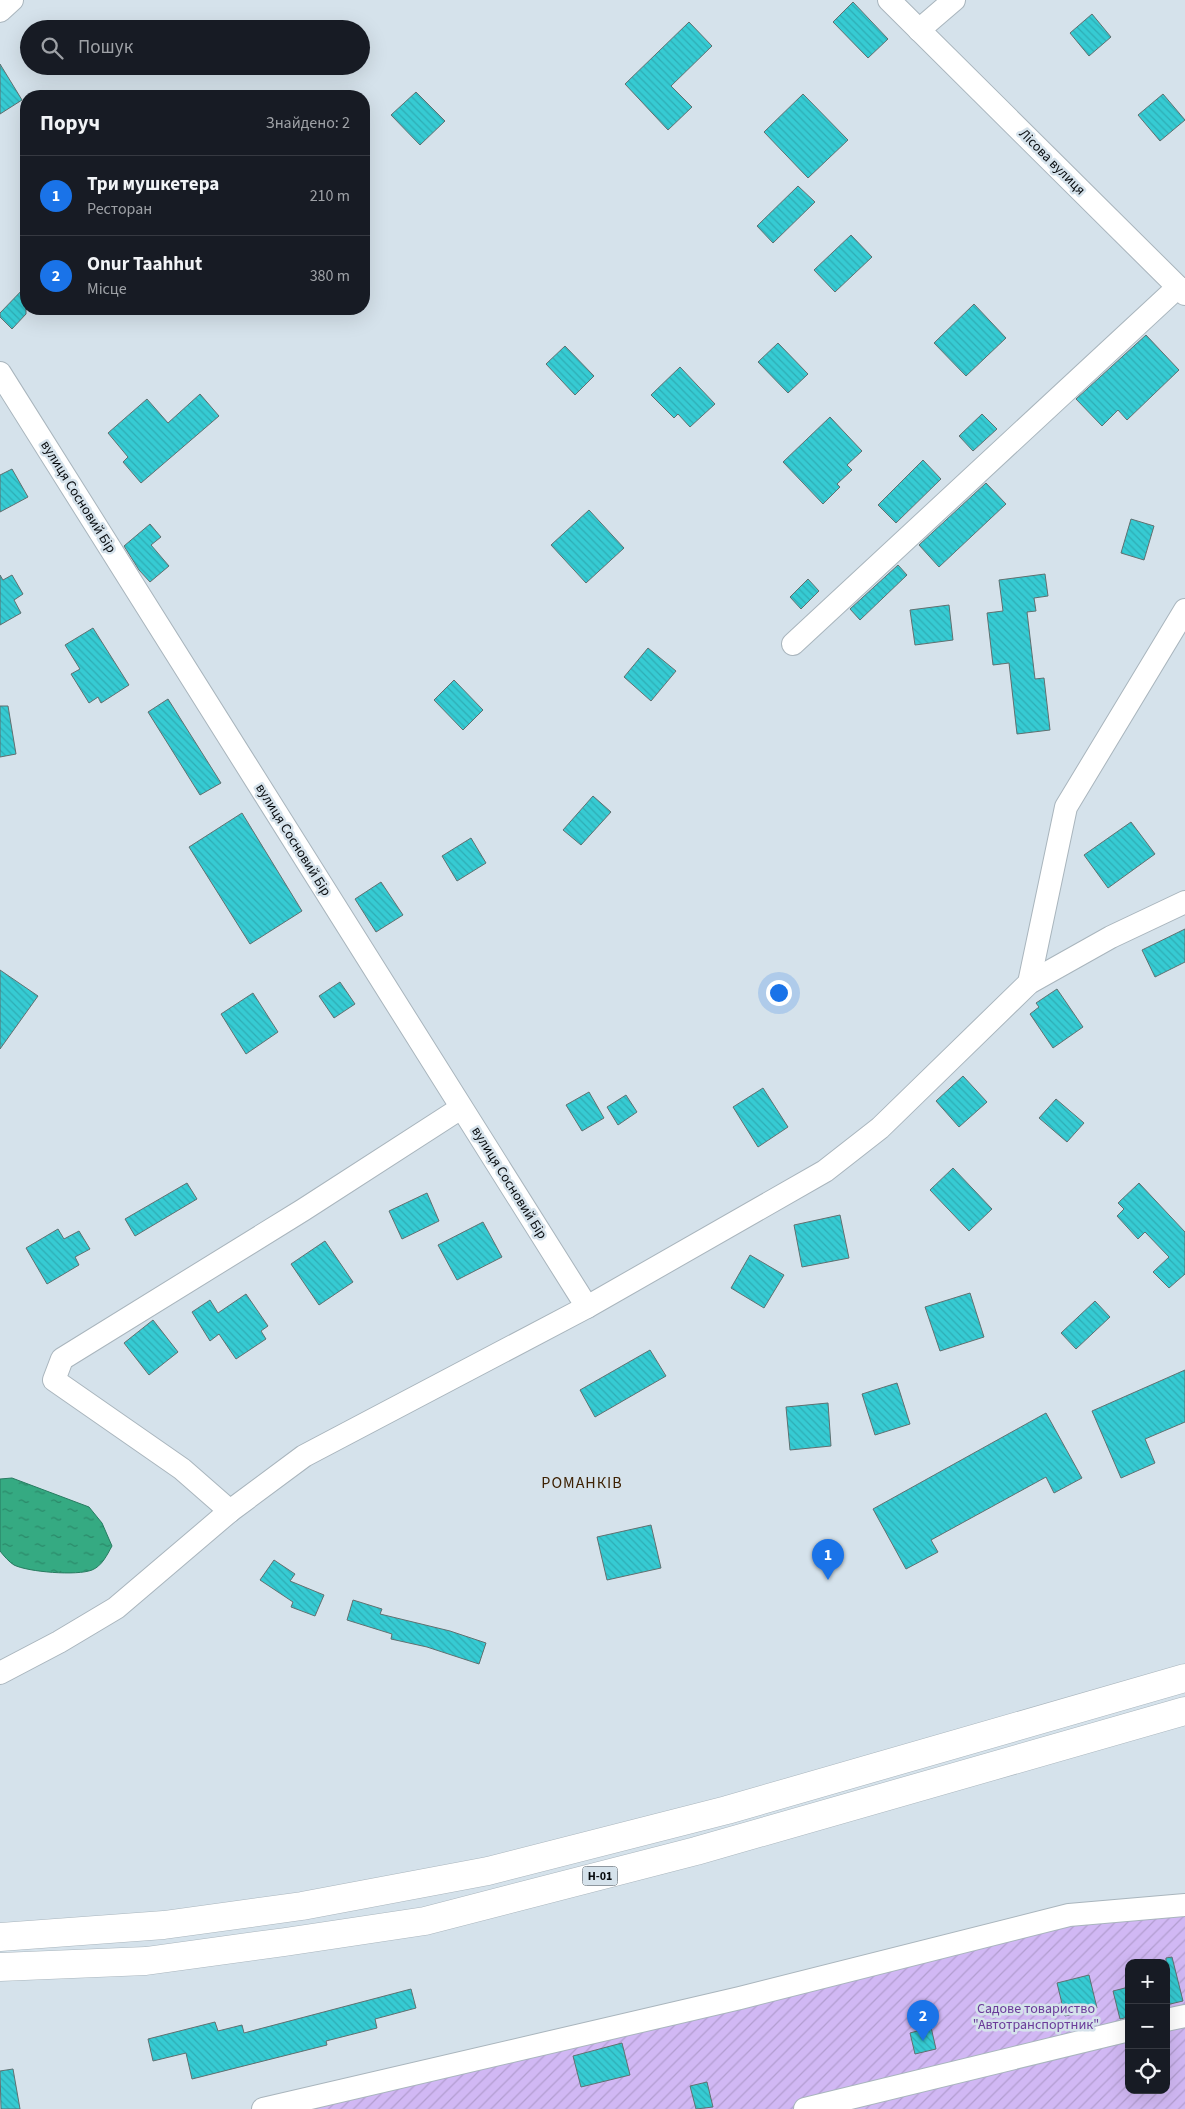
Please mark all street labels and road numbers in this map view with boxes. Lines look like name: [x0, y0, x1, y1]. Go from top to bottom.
street label: Лісова вулиця: [1014, 124, 1090, 200]
street label: вулиця Сосновий Бір: [35, 437, 121, 557]
street label: вулиця Сосновий Бір: [250, 780, 336, 900]
street label: вулиця Сосновий Бір: [466, 1123, 552, 1243]
road number: Н-01: [582, 1866, 618, 1885]

